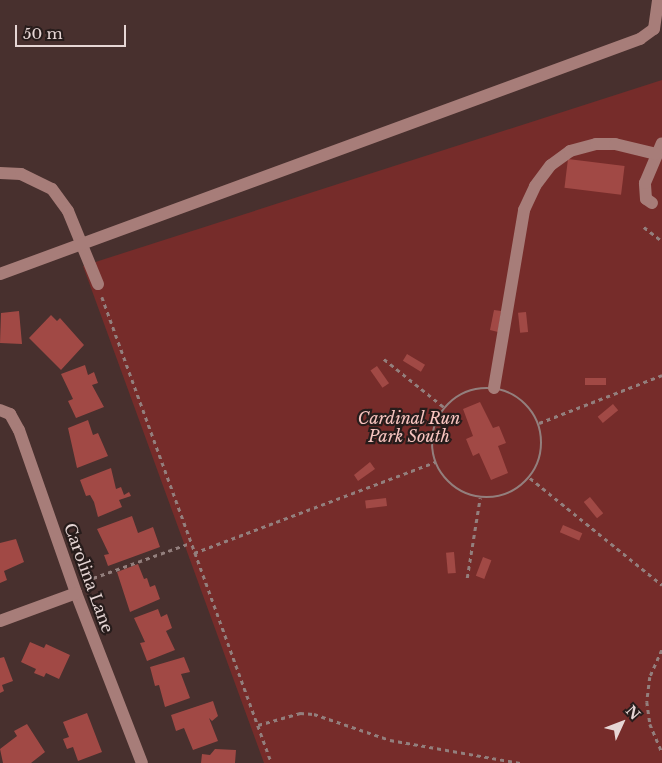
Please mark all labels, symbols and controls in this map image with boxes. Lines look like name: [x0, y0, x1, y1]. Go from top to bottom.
scale bar: [18, 15, 129, 47]
text: 50 m: [23, 24, 63, 43]
park label: Cardinal Run Park South: [357, 408, 461, 446]
street label: Carolina Lane: [60, 520, 118, 636]
north arrow: [597, 698, 647, 748]
text: N: [622, 702, 644, 724]

